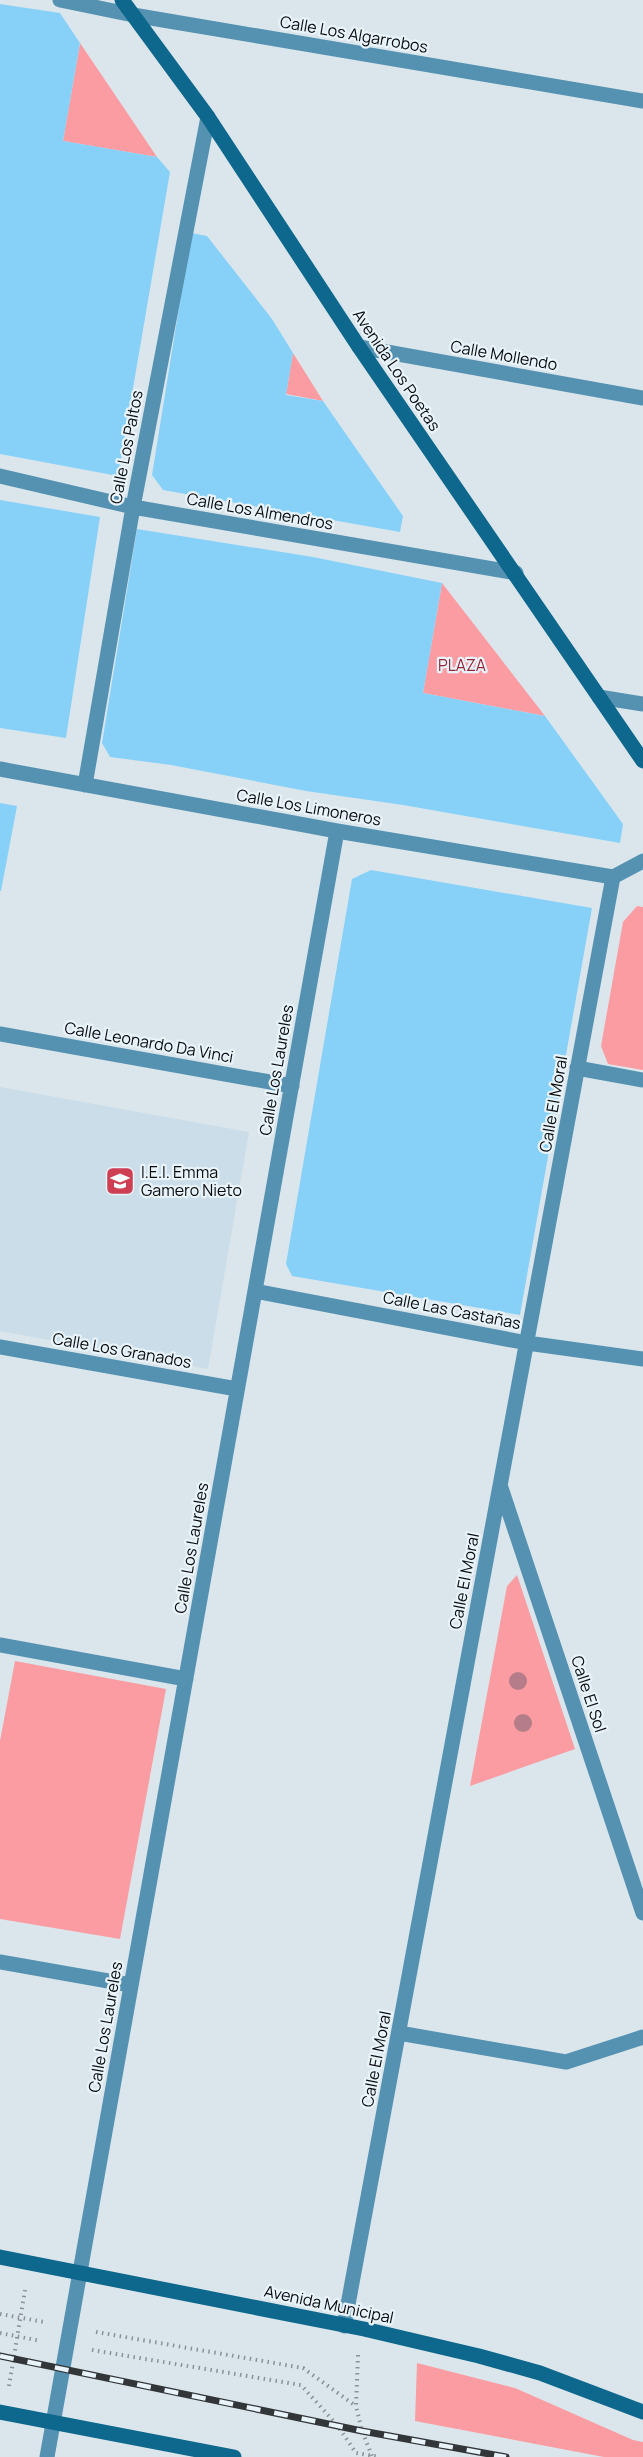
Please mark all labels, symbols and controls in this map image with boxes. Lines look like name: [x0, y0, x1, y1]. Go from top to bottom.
street label: Calle Los Algarrobos: [278, 10, 430, 58]
street label: Avenida Los Poetas: [348, 305, 446, 435]
street label: Calle Mollendo: [449, 335, 559, 375]
street label: Calle Los Paltos: [104, 388, 148, 506]
street label: Calle Los Almendros: [185, 487, 335, 535]
park label: PLAZA: [438, 654, 486, 676]
street label: Calle Los Limoneros: [235, 783, 383, 831]
street label: Calle Los Laureles: [254, 1003, 298, 1137]
street label: Calle Leonardo Da Vinci: [63, 1016, 235, 1068]
street label: Calle El Moral: [534, 1054, 572, 1154]
place label: I.E.I. Emma Gamero Nieto: [141, 1161, 242, 1201]
school or university icon: I.E.I. Emma Gamero Nieto: [104, 1165, 136, 1197]
street label: Calle Las Castañas: [381, 1286, 523, 1334]
street label: Calle Los Granados: [51, 1327, 193, 1373]
street label: Calle Los Laureles: [169, 1481, 213, 1615]
street label: Calle El Moral: [444, 1531, 484, 1631]
street label: Calle El Sol: [566, 1653, 612, 1735]
street label: Calle Los Laureles: [83, 1960, 127, 2094]
street label: Calle El Moral: [356, 2009, 396, 2109]
street label: Avenida Municipal: [262, 2280, 396, 2328]

